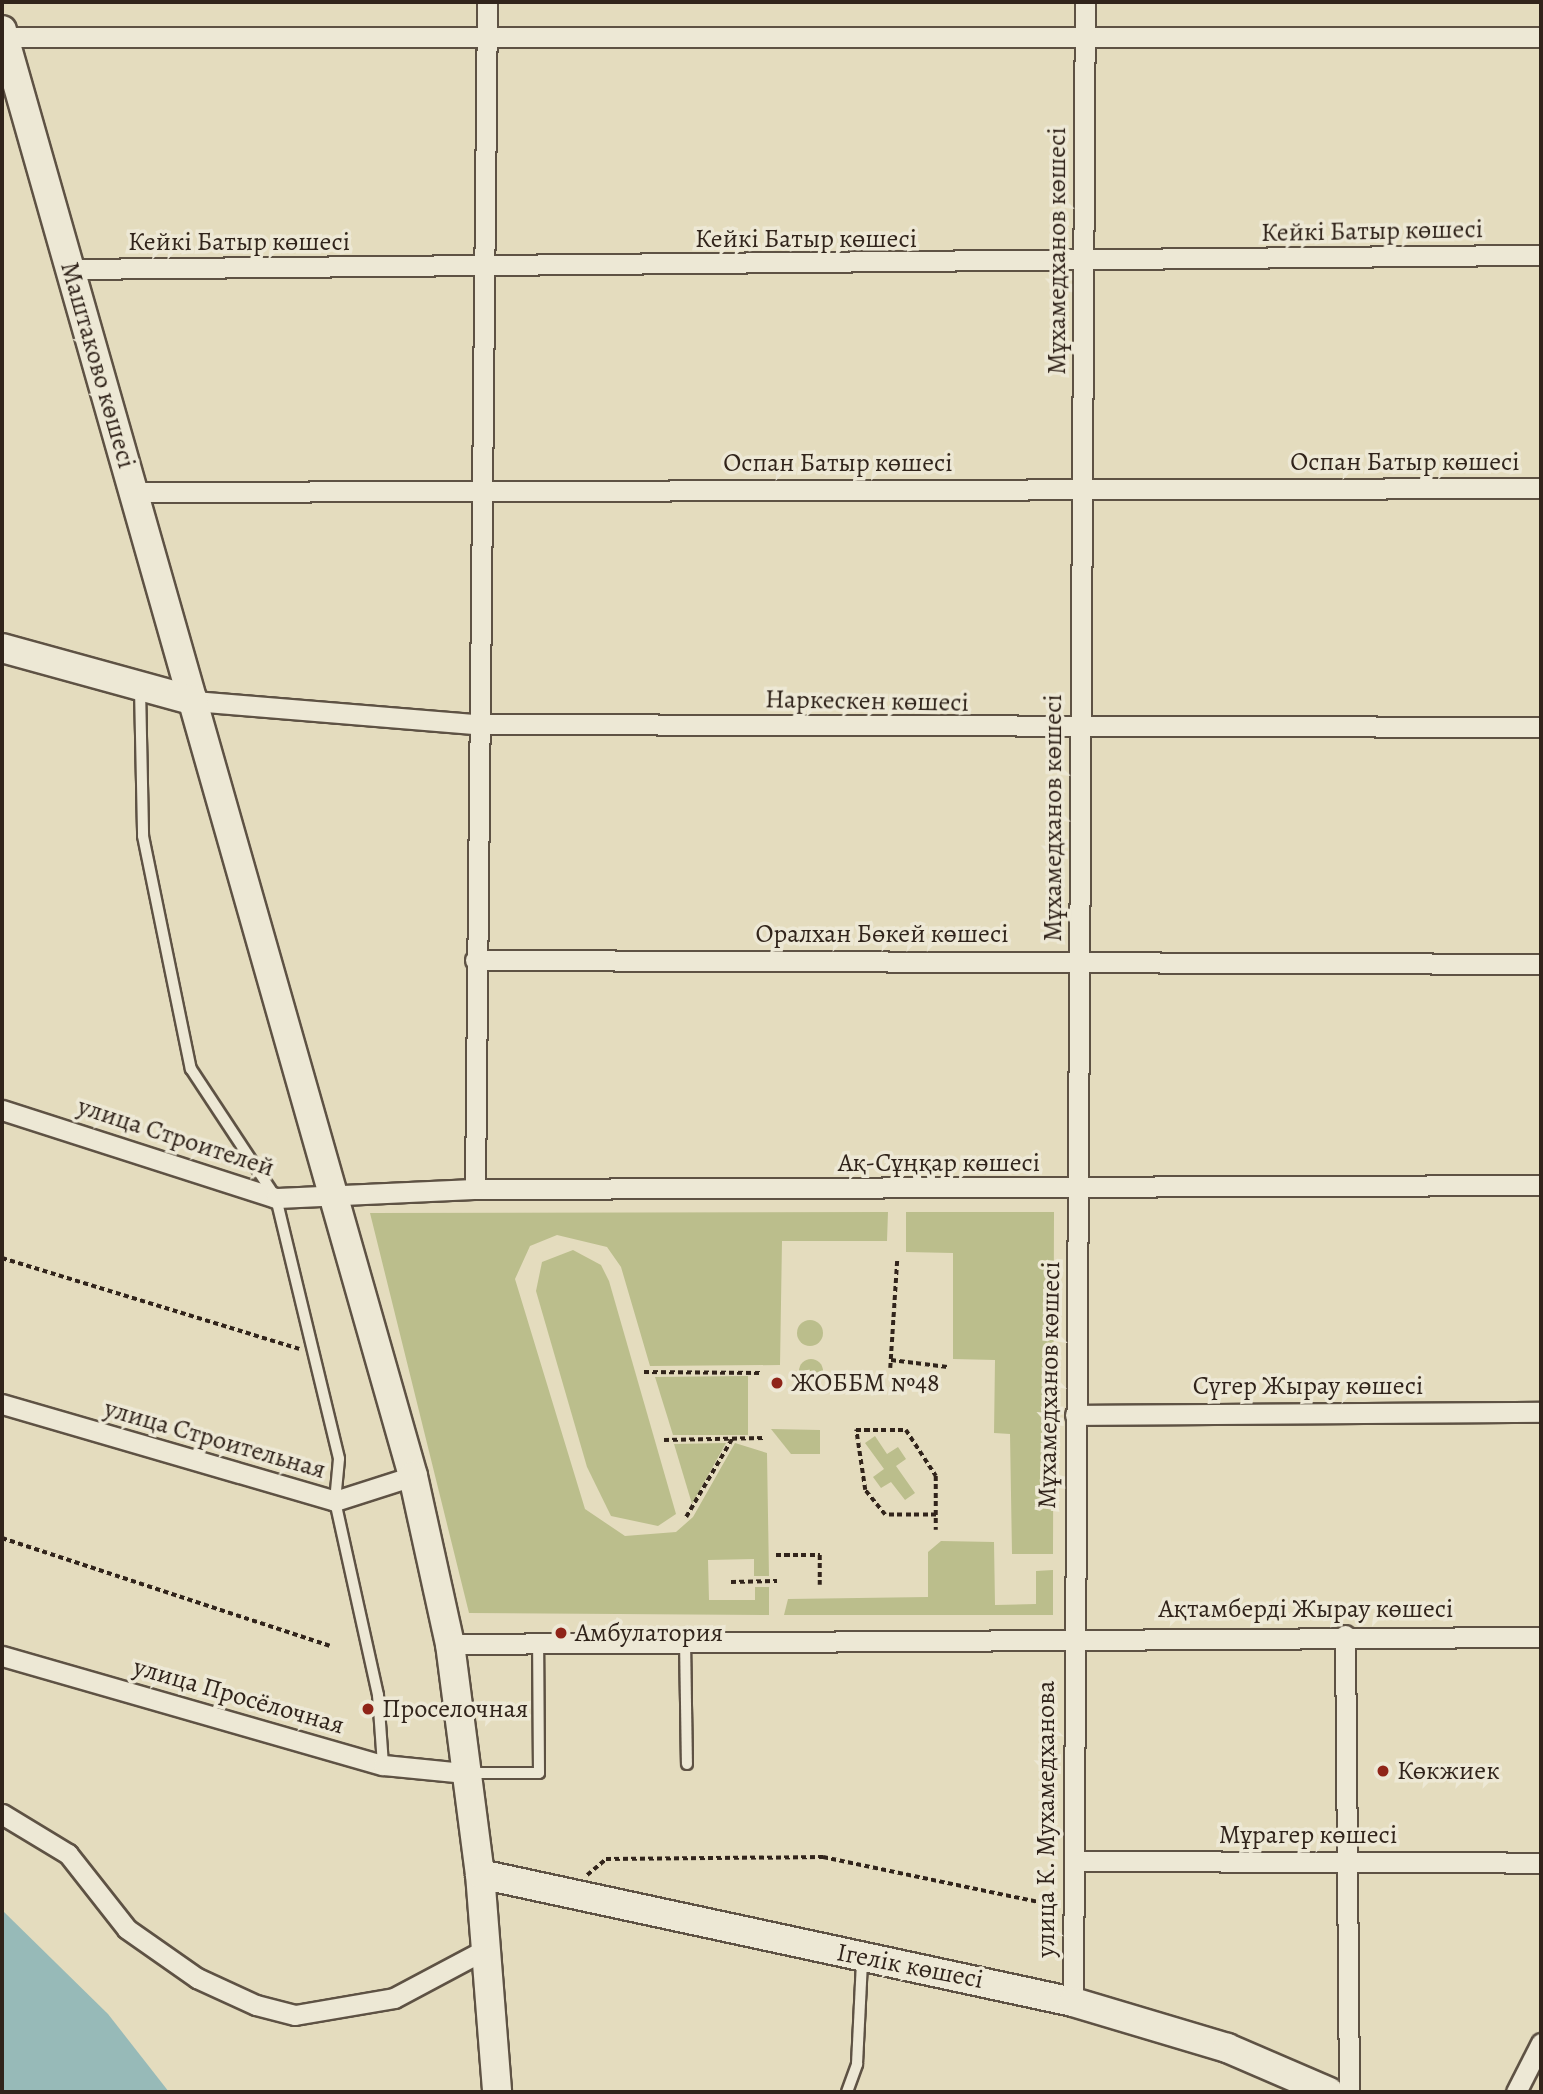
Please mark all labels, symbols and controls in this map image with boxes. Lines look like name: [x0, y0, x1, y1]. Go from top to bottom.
street label: Мұхамедханов көшесі: [1041, 127, 1073, 375]
street label: Кейкі Батыр көшесі: [1261, 213, 1483, 249]
street label: Кейкі Батыр көшесі: [695, 223, 917, 255]
street label: Кейкі Батыр көшесі: [128, 226, 350, 258]
street label: Маштаково көшесі: [54, 258, 142, 472]
street label: Оспан Батыр көшесі: [1290, 446, 1520, 478]
street label: Оспан Батыр көшесі: [723, 447, 953, 479]
street label: Наркескен көшесі: [765, 684, 969, 718]
street label: Мұхамедханов көшесі: [1037, 694, 1069, 942]
street label: Оралхан Бөкей көшесі: [755, 918, 1009, 950]
street label: улица Строителей: [74, 1091, 278, 1183]
street label: Ақ-Сұңқар көшесі: [838, 1147, 1040, 1179]
street label: Мұхамедханов көшесі: [1031, 1261, 1067, 1509]
place label: ЖОББМ №48: [791, 1367, 940, 1399]
street label: Сүгер Жырау көшесі: [1193, 1370, 1423, 1402]
marker: ЖОББМ №48: [769, 1375, 785, 1391]
street label: улица Строительная: [101, 1392, 329, 1486]
street label: Ақтамберді Жырау көшесі: [1159, 1593, 1453, 1625]
place label: Амбулатория: [575, 1617, 723, 1649]
marker: Амбулатория: [553, 1625, 569, 1641]
street label: улица Просёлочная: [130, 1651, 348, 1741]
street label: улица К. Мухамедханова: [1030, 1680, 1062, 1958]
place label: Проселочная: [382, 1693, 528, 1725]
marker: Проселочная: [360, 1701, 376, 1717]
place label: Көкжиек: [1397, 1755, 1500, 1787]
marker: Көкжиек: [1375, 1763, 1391, 1779]
street label: Мұрагер көшесі: [1219, 1819, 1397, 1851]
street label: Ігелік көшесі: [834, 1937, 986, 1995]

